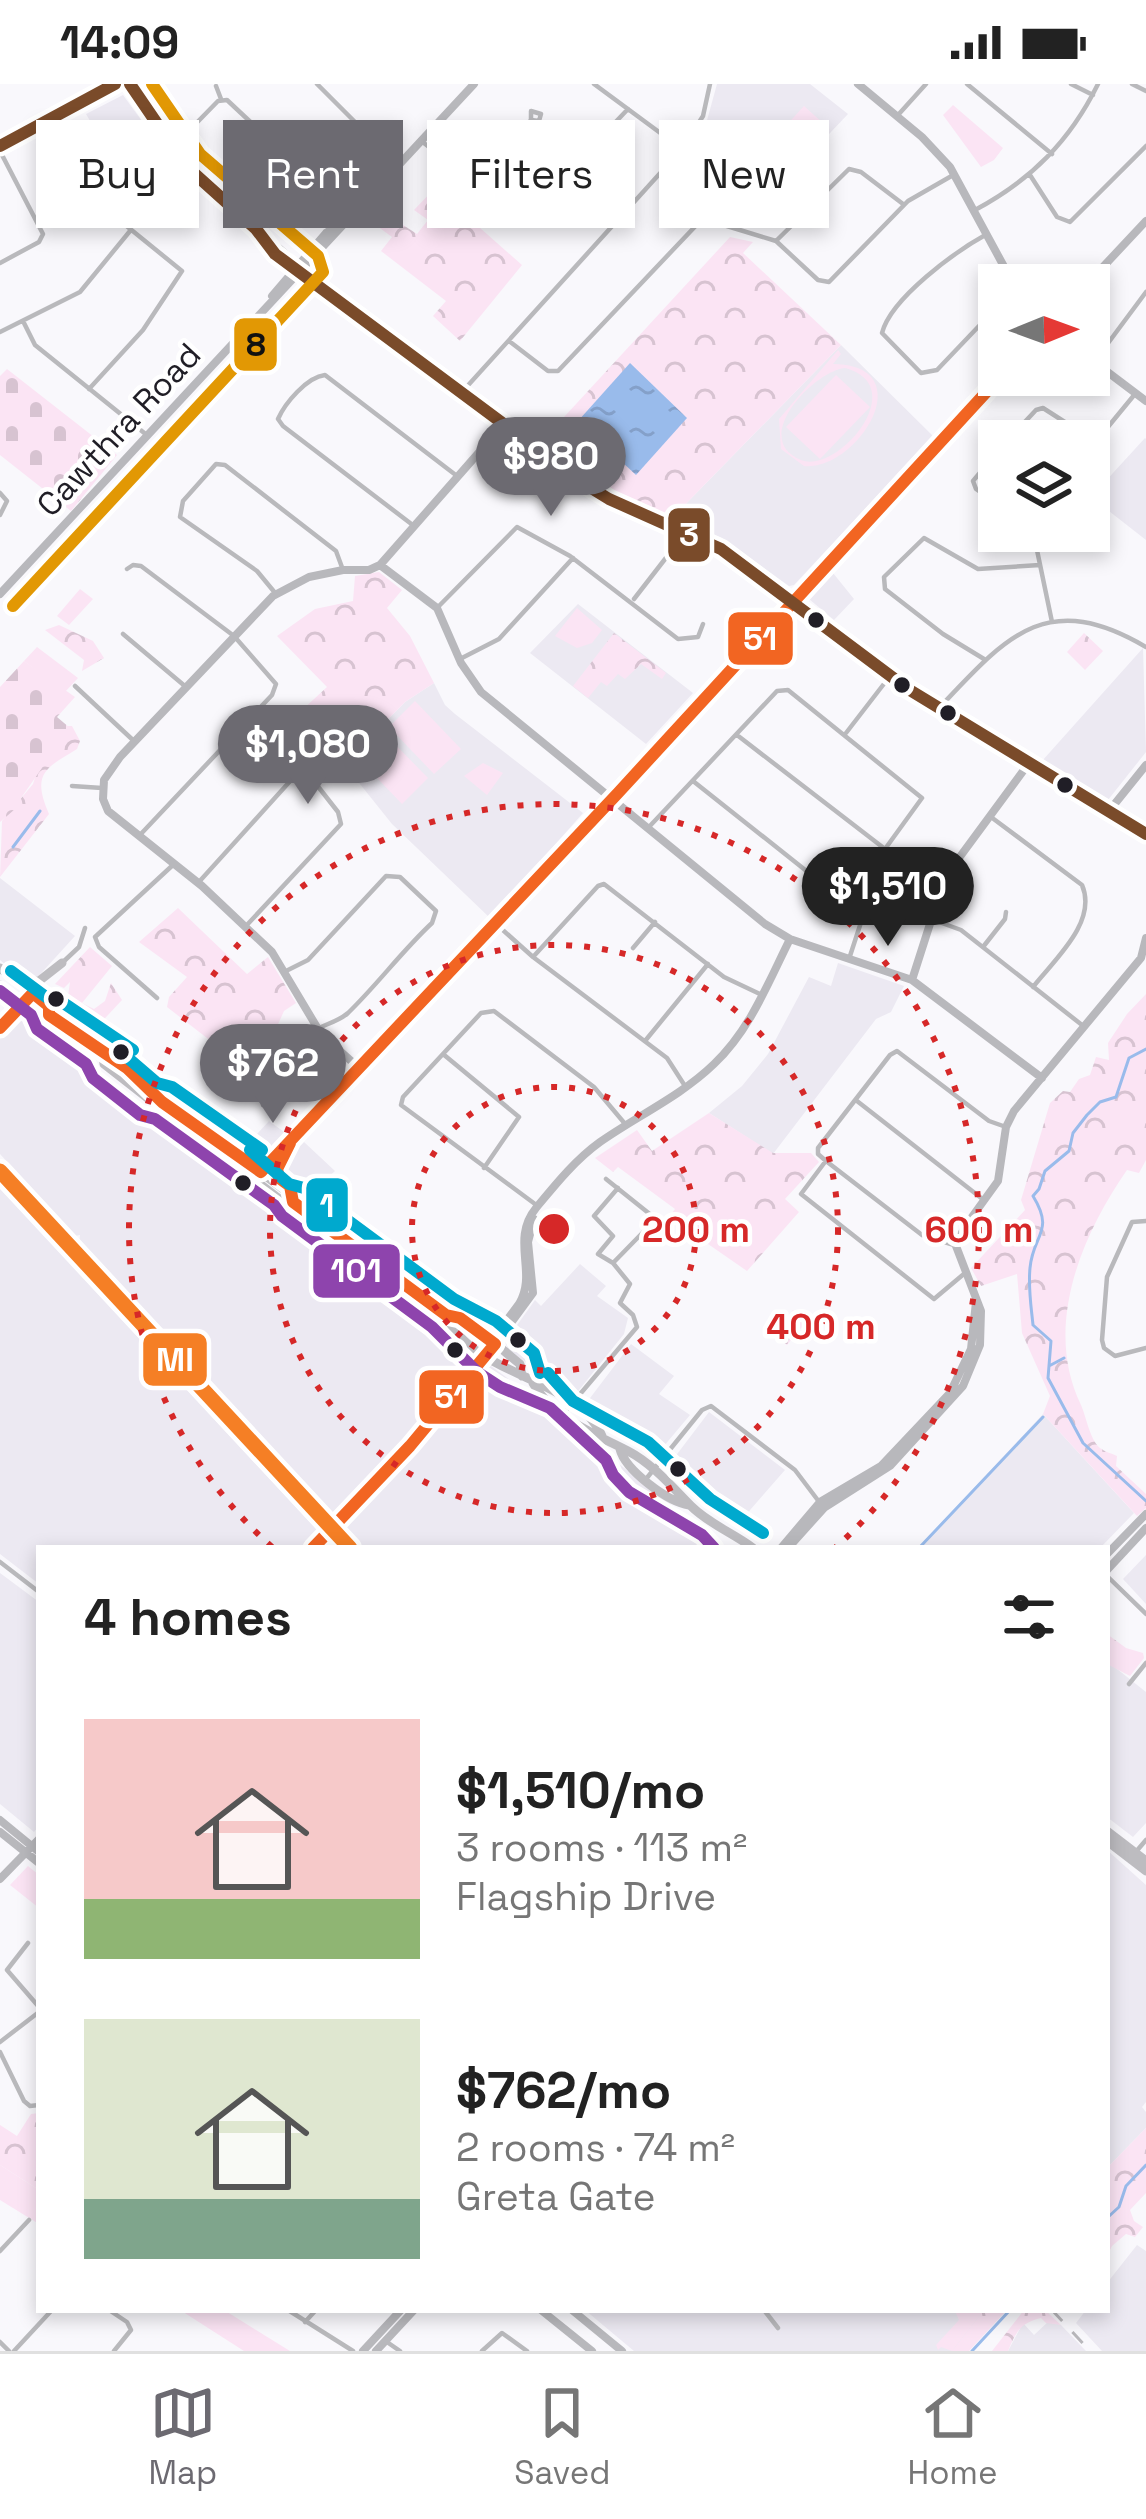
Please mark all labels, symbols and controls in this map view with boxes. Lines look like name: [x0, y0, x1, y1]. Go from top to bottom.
text: 14:09: [60, 14, 179, 71]
chip: Buy: [36, 120, 199, 228]
chip: Rent: [223, 120, 403, 228]
chip: Filters: [427, 120, 635, 228]
chip: New: [659, 120, 829, 228]
north arrow: [978, 264, 1110, 396]
map controls: [978, 264, 1110, 552]
line badge: 8: [232, 316, 279, 373]
text: 8: [246, 324, 266, 366]
street label: Cawthra Road: [28, 334, 210, 526]
pin: $980: [480, 417, 622, 519]
button: layers: [978, 420, 1110, 552]
text: $980: [503, 431, 599, 480]
line badge: 3: [666, 506, 712, 564]
text: 3: [679, 514, 699, 556]
unlabelled marker: [805, 609, 827, 631]
line badge: 51: [726, 610, 795, 667]
text: 51: [743, 618, 777, 660]
unlabelled marker: [891, 674, 913, 696]
unlabelled marker: [937, 702, 959, 724]
pin: $1,080: [210, 705, 406, 807]
text: $1,080: [245, 719, 371, 768]
unlabelled marker: [1054, 774, 1076, 796]
pin: $1,510: [790, 847, 986, 949]
text: $1,510: [829, 861, 947, 910]
unlabelled marker: [45, 988, 67, 1010]
pin: $762: [202, 1024, 344, 1126]
text: $762: [227, 1038, 319, 1087]
unlabelled marker: [110, 1041, 132, 1063]
unlabelled marker: [232, 1172, 254, 1194]
line badge: 1: [304, 1176, 350, 1234]
text: 1: [320, 1185, 334, 1227]
text: 200 m: [642, 1207, 750, 1253]
text: 600 m: [925, 1207, 1033, 1253]
centre of rings: [533, 1208, 575, 1250]
line badge: 101: [311, 1242, 402, 1300]
text: 101: [330, 1250, 382, 1292]
text: 400 m: [766, 1304, 876, 1350]
unlabelled marker: [507, 1329, 529, 1351]
line badge: MI: [141, 1331, 209, 1388]
text: MI: [156, 1339, 194, 1381]
unlabelled marker: [444, 1339, 466, 1361]
line badge: 51: [417, 1368, 486, 1426]
text: 51: [434, 1376, 468, 1418]
unlabelled marker: [667, 1458, 689, 1480]
icon: filters: [996, 1584, 1062, 1650]
text: 4 homes: [84, 1585, 292, 1650]
text: $1,510/mo: [456, 1758, 705, 1823]
icon: home: [180, 1767, 324, 1911]
text: 3 rooms · 113 m²: [456, 1823, 747, 1872]
text: Flagship Drive: [456, 1872, 716, 1921]
text: $762/mo: [456, 2058, 671, 2123]
icon: home: [180, 2067, 324, 2211]
text: 2 rooms · 74 m²: [456, 2123, 735, 2172]
text: Greta Gate: [456, 2172, 656, 2221]
tab: Map: [149, 2380, 217, 2494]
tab: Saved: [514, 2380, 611, 2494]
tab: Home: [908, 2380, 997, 2494]

